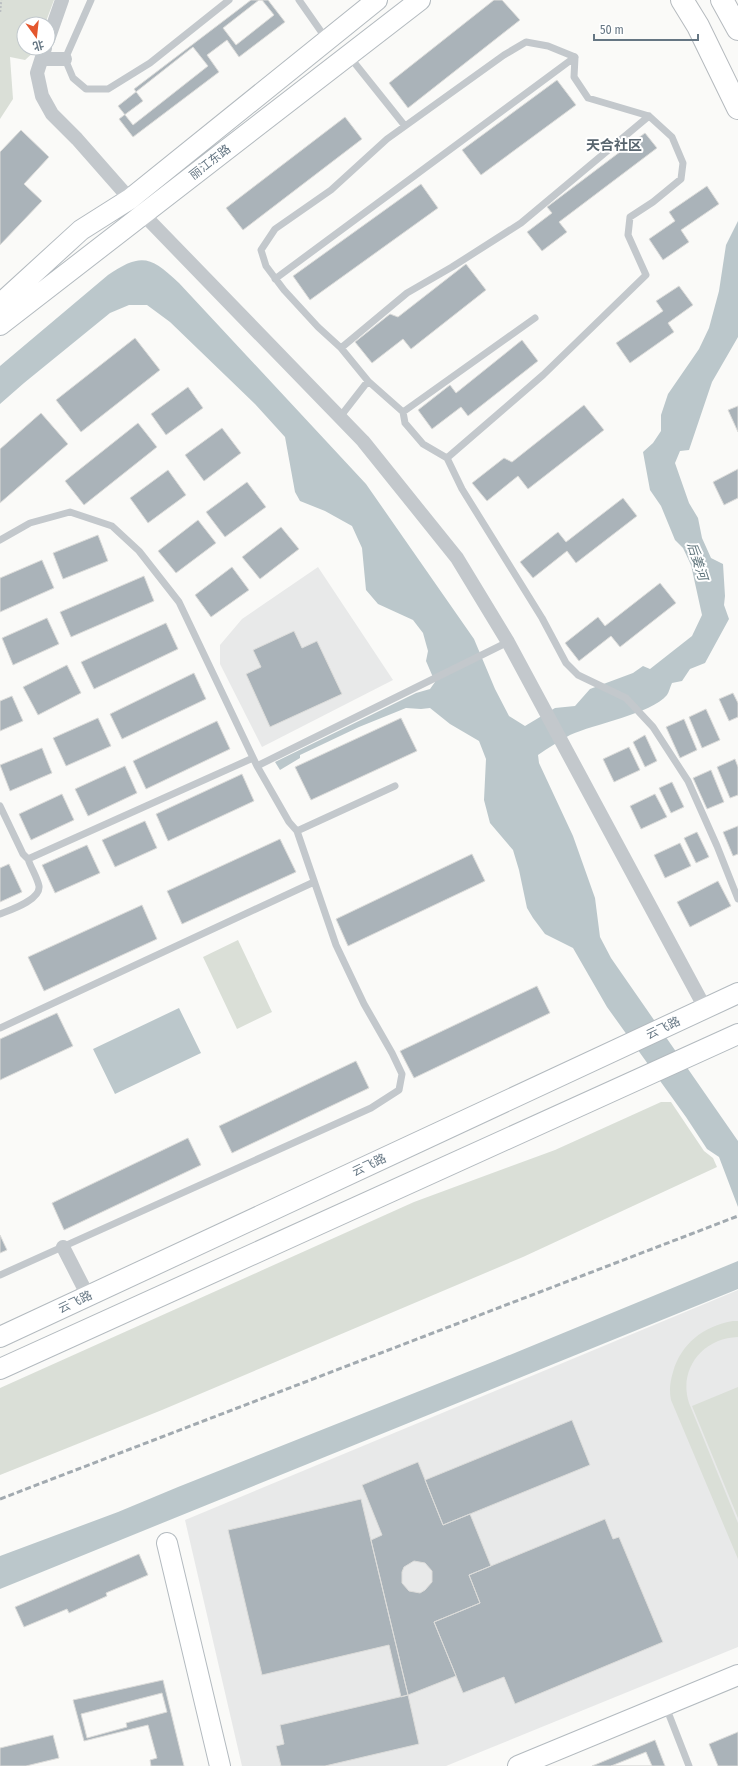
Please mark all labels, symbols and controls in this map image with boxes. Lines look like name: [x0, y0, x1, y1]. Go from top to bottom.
north arrow: [16, 16, 56, 56]
scale bar: [594, 16, 698, 42]
text: 50 m: [600, 23, 624, 37]
text: 北: [31, 37, 45, 53]
district label: 天合社区: [586, 137, 642, 154]
street label: 丽江东路: [187, 142, 233, 182]
water label: 后姜河: [684, 540, 712, 585]
street label: 云飞路: [644, 1014, 682, 1042]
street label: 云飞路: [350, 1151, 388, 1179]
street label: 云飞路: [56, 1288, 94, 1316]

